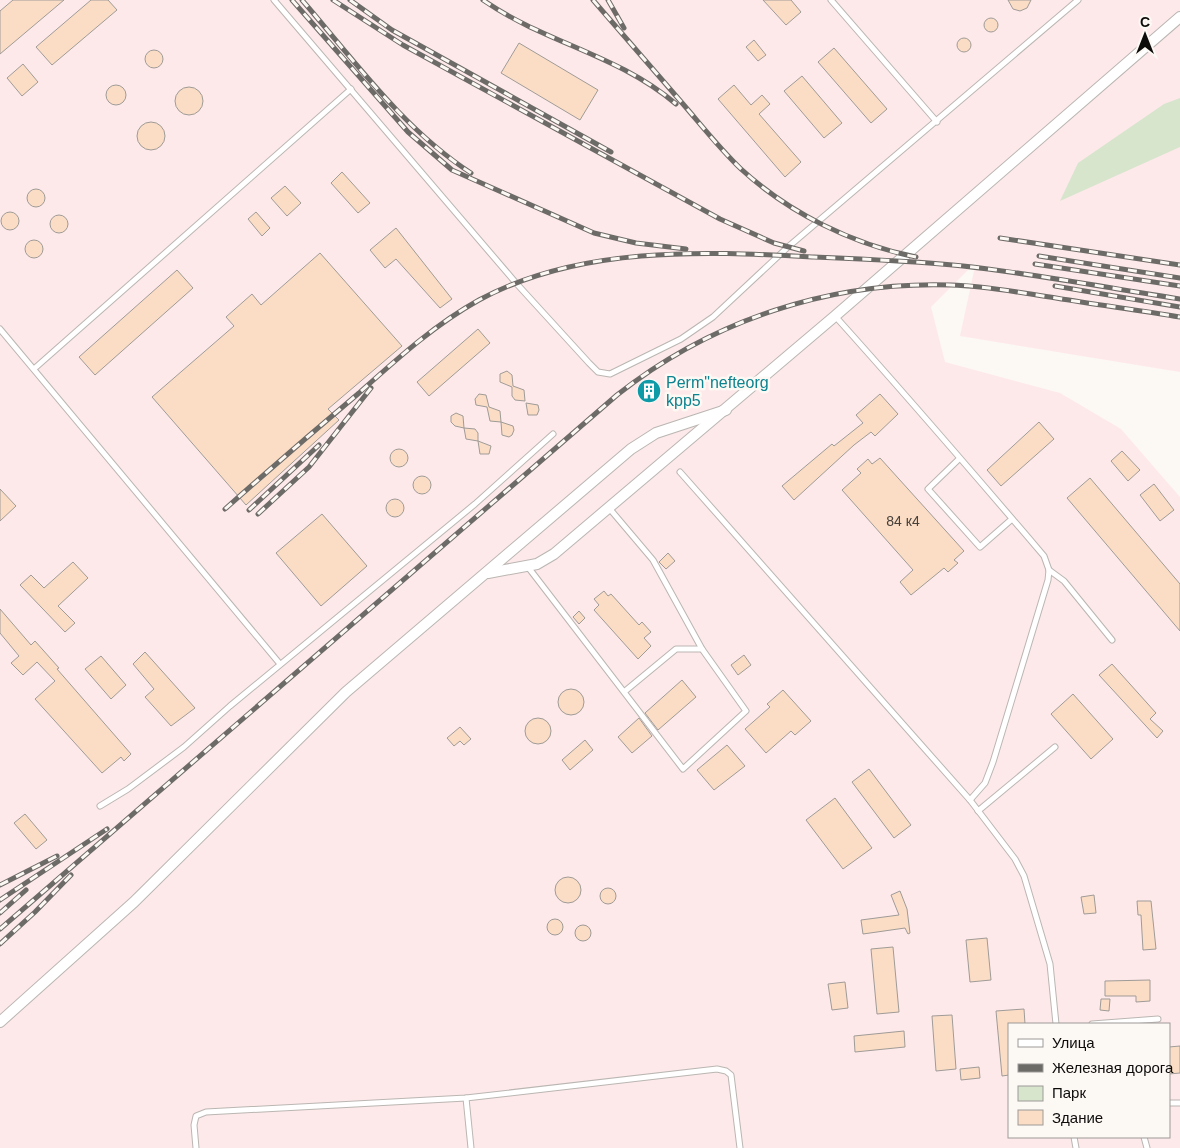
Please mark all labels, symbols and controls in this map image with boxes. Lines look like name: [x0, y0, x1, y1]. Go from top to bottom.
north arrow: [1120, 10, 1170, 60]
text: С: [1140, 14, 1150, 30]
place label: Perm"nefteorg kpp5: [666, 374, 769, 409]
building icon: Perm"nefteorg kpp5: [636, 378, 662, 404]
house number: 84 к4: [886, 513, 920, 529]
legend: [1008, 1023, 1170, 1138]
text: Улица: [1052, 1034, 1095, 1051]
text: Железная дорога: [1052, 1059, 1174, 1076]
text: Парк: [1052, 1084, 1086, 1101]
text: Здание: [1052, 1109, 1103, 1126]

